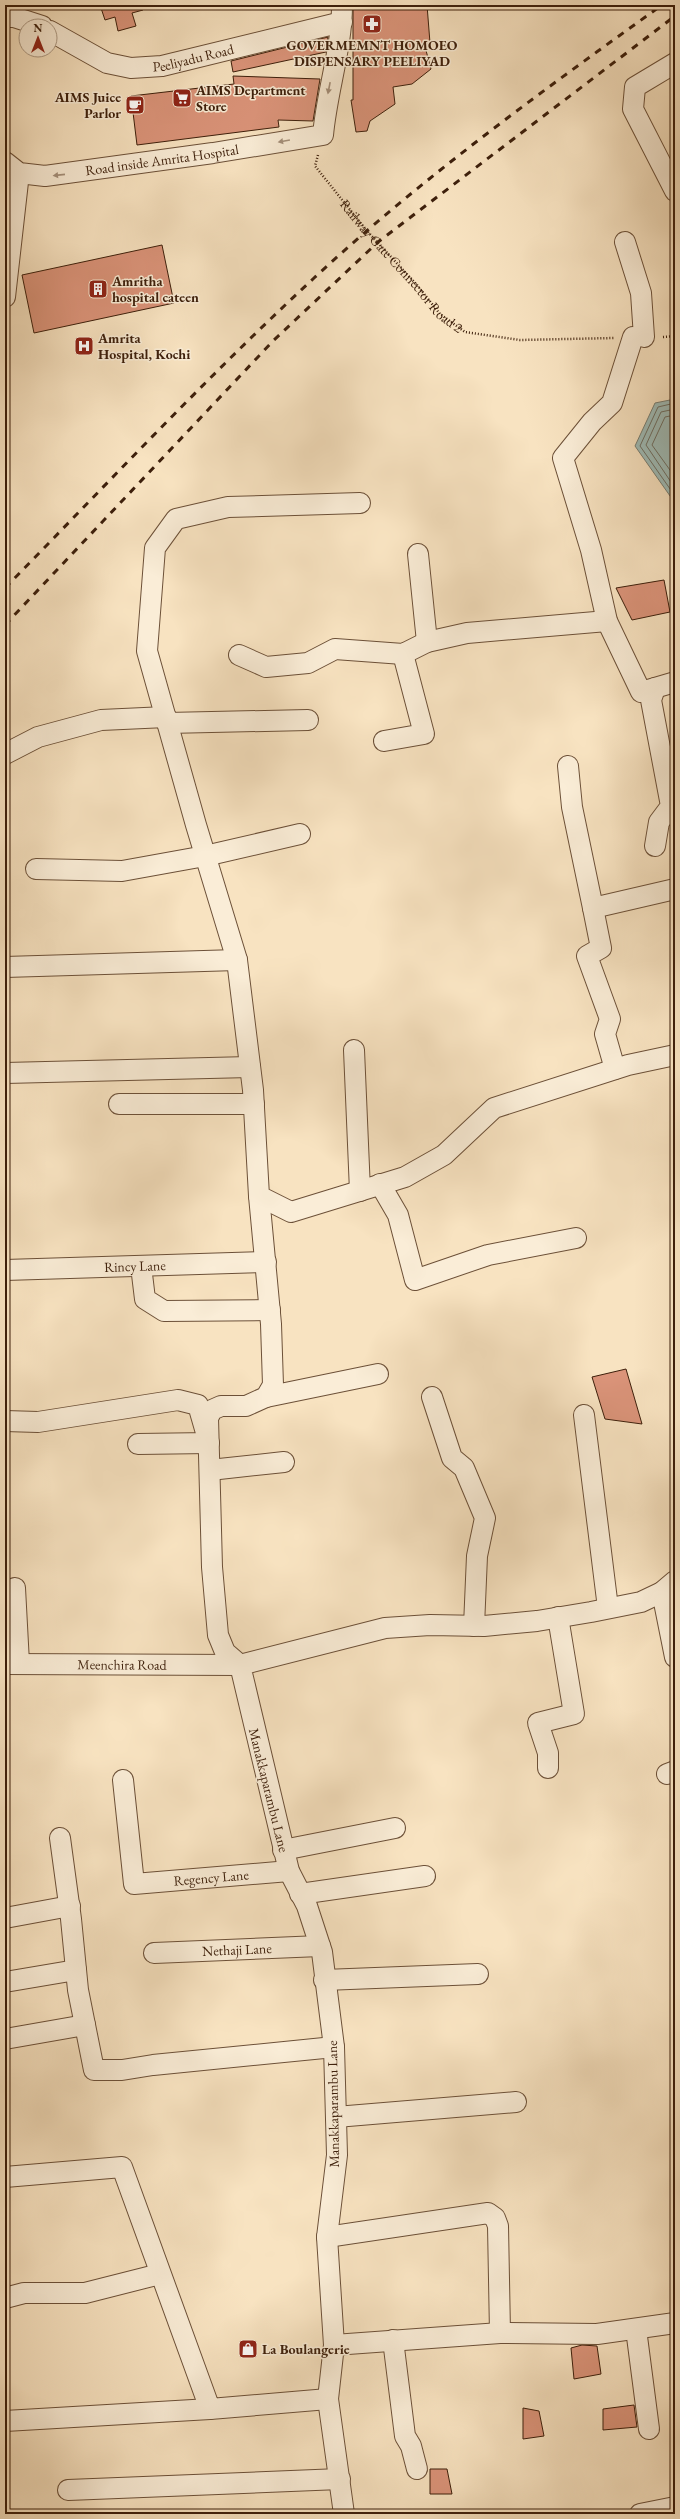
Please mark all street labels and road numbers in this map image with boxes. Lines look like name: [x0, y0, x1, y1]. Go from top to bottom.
street label: Peeliyadu Road: [152, 40, 236, 76]
street label: Road inside Amrita Hospital: [84, 140, 241, 179]
street label: Railway Gate Connector Road 2: [336, 196, 467, 337]
street label: Rincy Lane: [104, 1256, 167, 1276]
street label: Meenchira Road: [77, 1655, 168, 1674]
street label: Manakkaparambu Lane: [245, 1726, 293, 1854]
street label: Regency Lane: [173, 1865, 250, 1890]
street label: Nethaji Lane: [202, 1939, 273, 1960]
street label: Manakkaparambu Lane: [323, 2040, 343, 2168]

